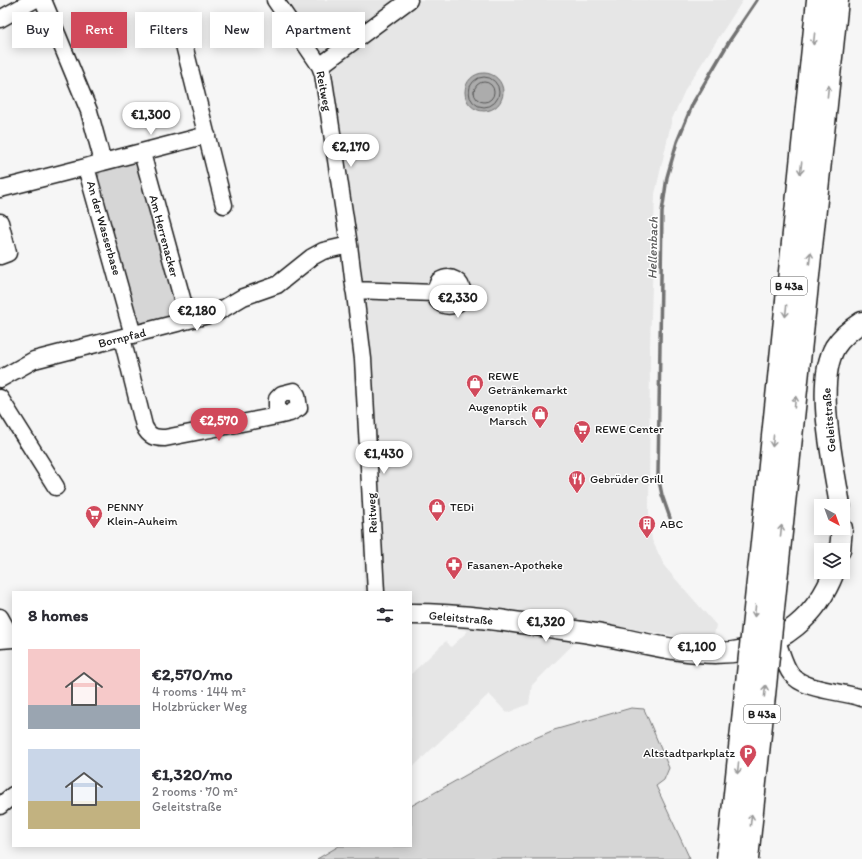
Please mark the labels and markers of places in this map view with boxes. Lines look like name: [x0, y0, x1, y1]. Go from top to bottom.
pin: €1,300: [118, 102, 184, 136]
pin: €2,170: [318, 134, 384, 168]
pin: €2,330: [425, 285, 491, 319]
pin: €2,180: [164, 298, 230, 332]
place label: REWE Getränkemarkt: [488, 369, 568, 397]
shop icon: REWE Getränkemarkt: [465, 373, 485, 398]
place label: Augenoptik Marsch: [468, 400, 528, 428]
shop icon: Augenoptik Marsch: [530, 404, 550, 429]
pin: €2,570: [186, 408, 252, 442]
supermarket icon: REWE Center: [572, 419, 592, 444]
place label: REWE Center: [595, 422, 664, 436]
pin: €1,430: [351, 441, 417, 475]
restaurant icon: Gebrüder Grill: [567, 469, 587, 494]
place label: Gebrüder Grill: [590, 472, 664, 486]
shop icon: TEDi: [427, 497, 447, 522]
place label: PENNY Klein-Auheim: [107, 500, 178, 528]
place label: TEDi: [450, 500, 474, 514]
supermarket icon: PENNY Klein-Auheim: [84, 504, 104, 529]
building icon: ABC: [637, 514, 657, 539]
place label: ABC: [660, 517, 683, 531]
pharmacy icon: Fasanen-Apotheke: [444, 555, 464, 580]
place label: Fasanen-Apotheke: [467, 558, 563, 572]
pin: €1,320: [513, 609, 579, 643]
pin: €1,100: [664, 634, 730, 668]
parking icon: Altstadtparkplatz: [738, 743, 758, 768]
place label: Altstadtparkplatz: [643, 746, 735, 760]

